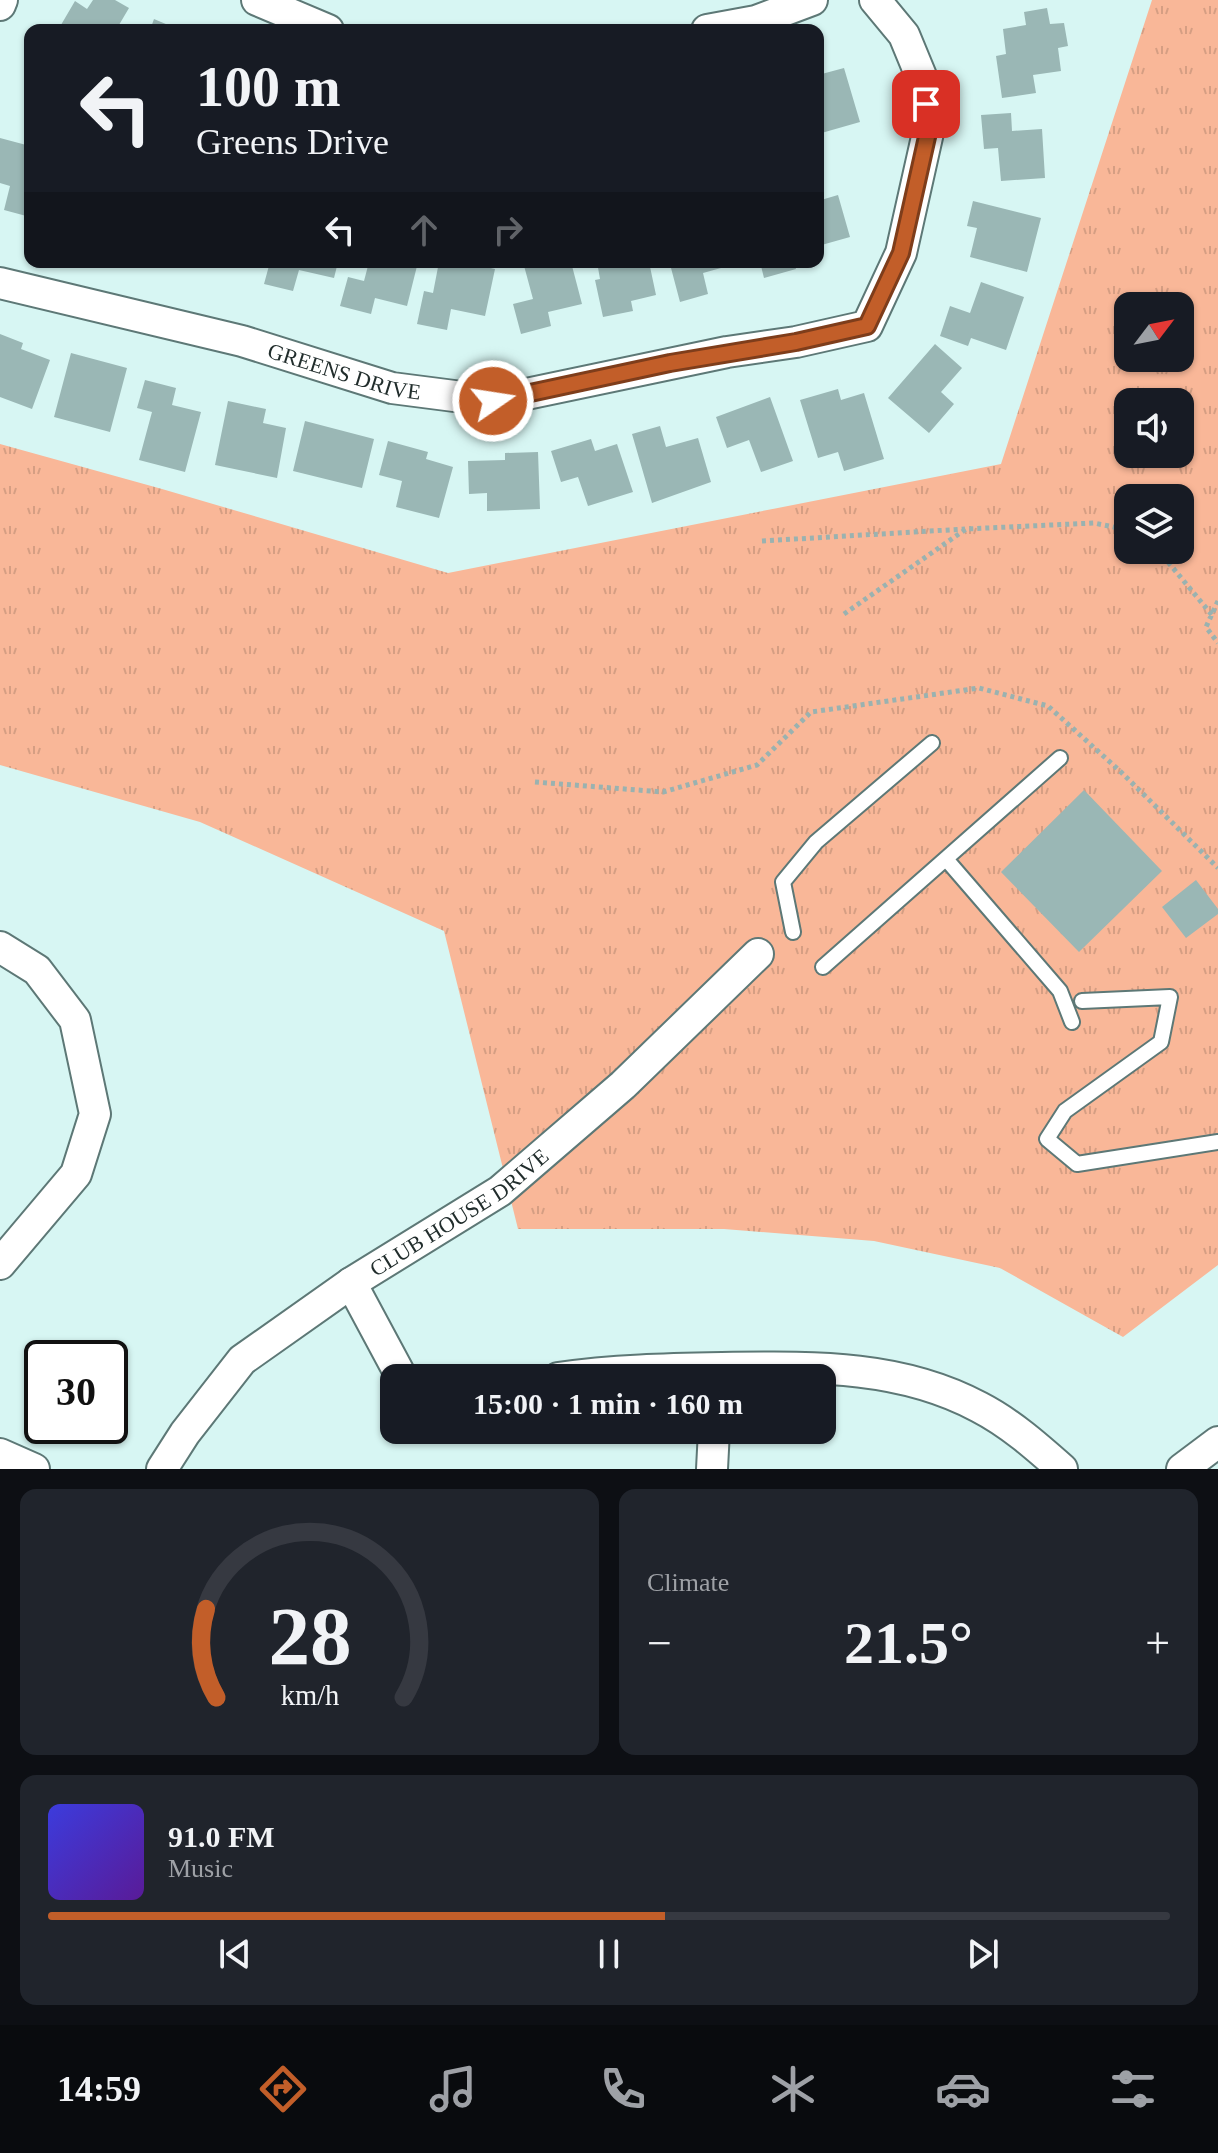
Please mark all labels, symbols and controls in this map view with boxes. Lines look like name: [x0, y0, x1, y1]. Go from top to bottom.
icon: left: [64, 56, 168, 160]
text: 100 m: [196, 56, 341, 118]
pin: [892, 70, 960, 138]
icon: arrive: [904, 82, 948, 126]
text: Greens Drive: [196, 122, 389, 162]
icon: left: [318, 208, 362, 252]
icon: ahead: [402, 208, 446, 252]
icon: right: [486, 208, 530, 252]
north arrow: [1114, 292, 1194, 372]
map controls: [1114, 292, 1194, 564]
street label: GREENS DRIVE: [265, 337, 423, 404]
position arrow: [451, 359, 535, 443]
button: sound: [1114, 388, 1194, 468]
button: layers: [1114, 484, 1194, 564]
street label: CLUB HOUSE DRIVE: [365, 1143, 553, 1281]
speed limit sign: 30: [24, 1340, 128, 1444]
text: 15:00 · 1 min · 160 m: [473, 1387, 743, 1420]
text: Climate: [647, 1568, 729, 1597]
text: 28: [268, 1590, 351, 1682]
text: 21.5°: [844, 1610, 973, 1676]
text: −: [647, 1619, 672, 1668]
text: +: [1145, 1619, 1170, 1668]
text: km/h: [280, 1680, 339, 1711]
text: 91.0 FM: [168, 1820, 275, 1853]
text: Music: [168, 1854, 233, 1883]
icon: previous: [213, 1932, 257, 1976]
icon: pause: [587, 1932, 631, 1976]
icon: next: [961, 1932, 1005, 1976]
icon: directions: [255, 2061, 311, 2117]
icon: music: [425, 2061, 481, 2117]
icon: phone: [595, 2061, 651, 2117]
icon: climate: [765, 2061, 821, 2117]
icon: car: [935, 2061, 991, 2117]
icon: filters: [1105, 2061, 1161, 2117]
text: 14:59: [57, 2069, 141, 2109]

